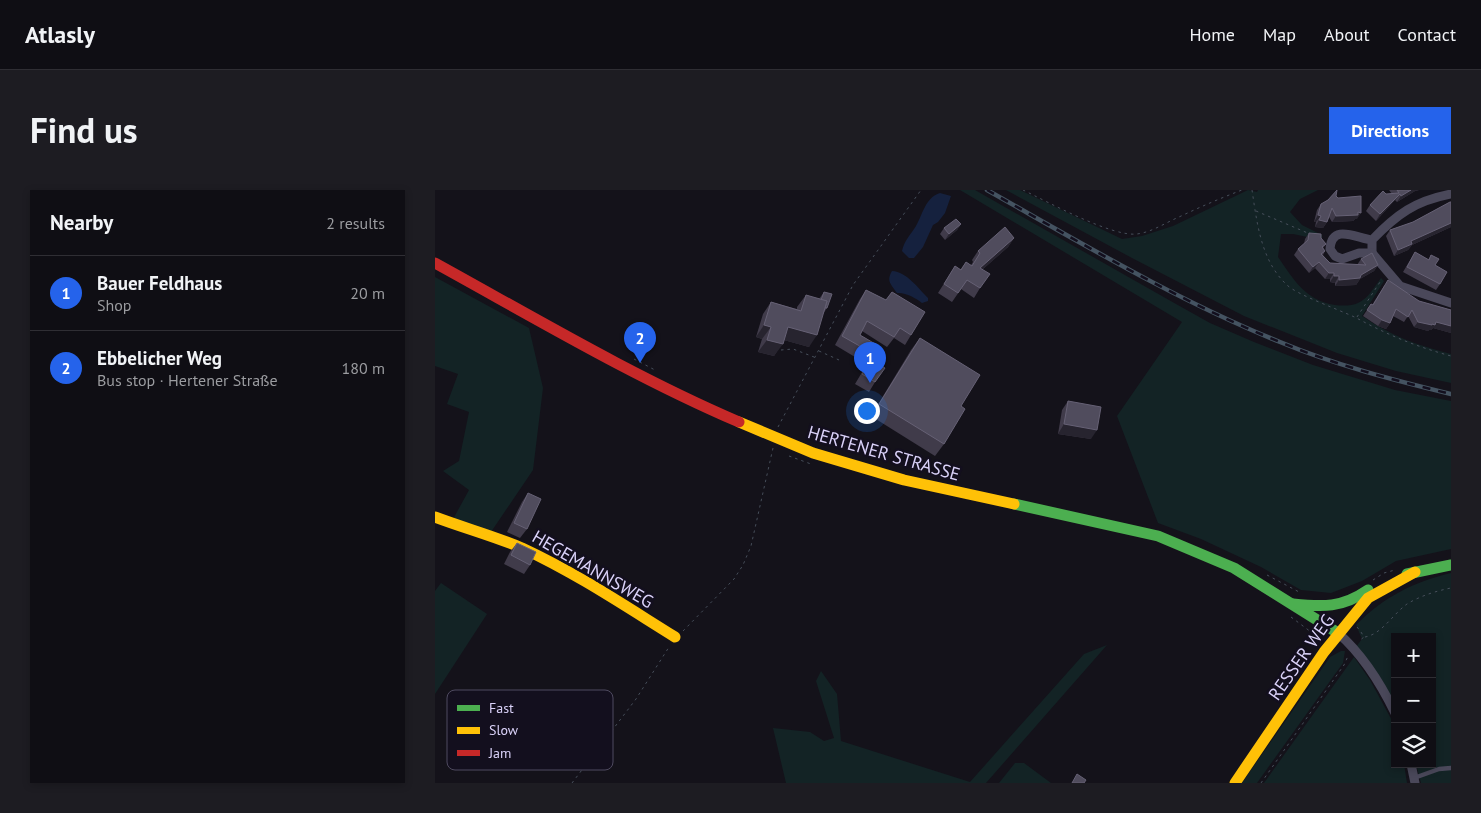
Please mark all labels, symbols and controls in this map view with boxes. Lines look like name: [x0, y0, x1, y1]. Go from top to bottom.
text: Atlasly: [25, 19, 95, 50]
text: Home: [1189, 23, 1235, 46]
text: Map: [1263, 23, 1296, 46]
text: About: [1324, 23, 1370, 46]
text: Contact: [1398, 23, 1456, 46]
text: Find us: [30, 107, 138, 153]
button: Directions: [1329, 107, 1451, 154]
text: Nearby: [50, 209, 113, 236]
text: 2 results: [326, 213, 385, 233]
text: Bauer Feldhaus: [97, 271, 222, 295]
text: 1: [61, 283, 71, 303]
text: 20 m: [350, 283, 385, 303]
text: Shop: [97, 295, 131, 315]
pin: 2: [624, 322, 656, 363]
pin: 1: [854, 342, 886, 383]
text: Ebbelicher Weg: [97, 346, 222, 370]
text: 2: [61, 358, 71, 378]
text: 180 m: [342, 358, 385, 378]
text: Bus stop · Hertener Straße: [97, 370, 278, 390]
your location: [854, 398, 880, 424]
street label: HERTENER STRASSE: [805, 420, 963, 486]
street label: HEGEMANNSWEG: [528, 525, 658, 613]
street label: RESSER WEG: [1263, 609, 1339, 705]
map controls: [1391, 633, 1436, 768]
button: +: [1391, 633, 1436, 678]
button: −: [1391, 678, 1436, 723]
legend: [447, 690, 613, 770]
text: Fast: [489, 699, 514, 717]
text: Slow: [489, 721, 519, 739]
button: layers: [1391, 723, 1436, 768]
text: Jam: [488, 744, 511, 762]

